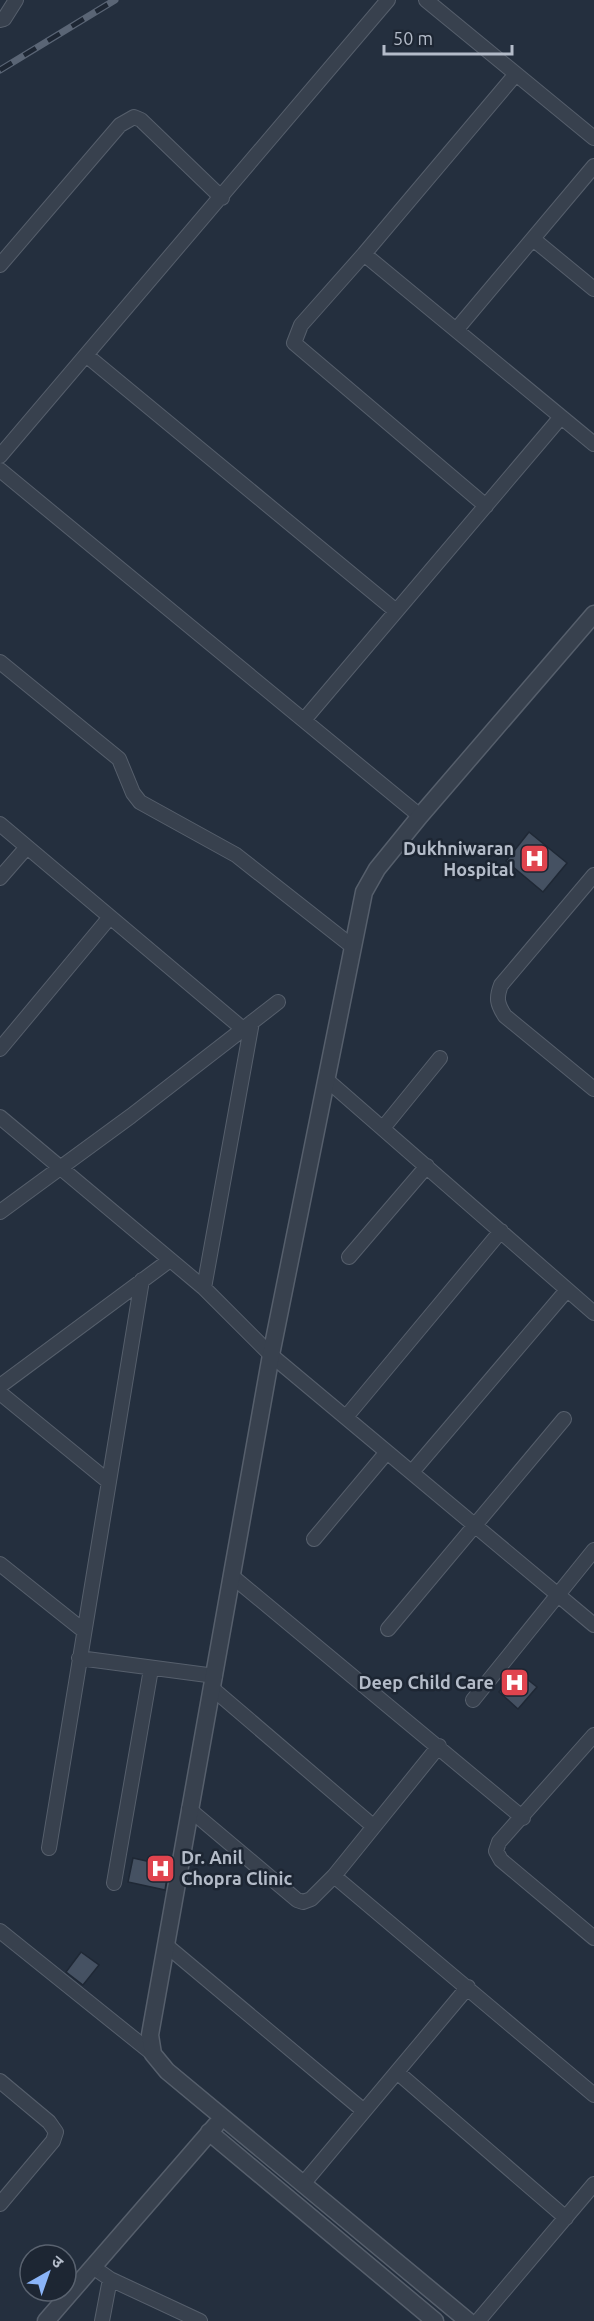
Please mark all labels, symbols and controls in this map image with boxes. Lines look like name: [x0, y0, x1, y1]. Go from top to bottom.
scale bar: [384, 18, 512, 56]
text: 50 m: [393, 28, 433, 48]
place label: Dukhniwaran Hospital: [403, 838, 515, 879]
hospital icon: Dukhniwaran Hospital: [519, 843, 551, 875]
hospital icon: Deep Child Care: [499, 1667, 531, 1699]
place label: Deep Child Care: [359, 1672, 494, 1692]
place label: Dr. Anil Chopra Clinic: [181, 1847, 292, 1888]
hospital icon: Dr. Anil Chopra Clinic: [144, 1852, 176, 1884]
north arrow: [18, 2243, 78, 2303]
text: उ: [48, 2252, 67, 2272]

